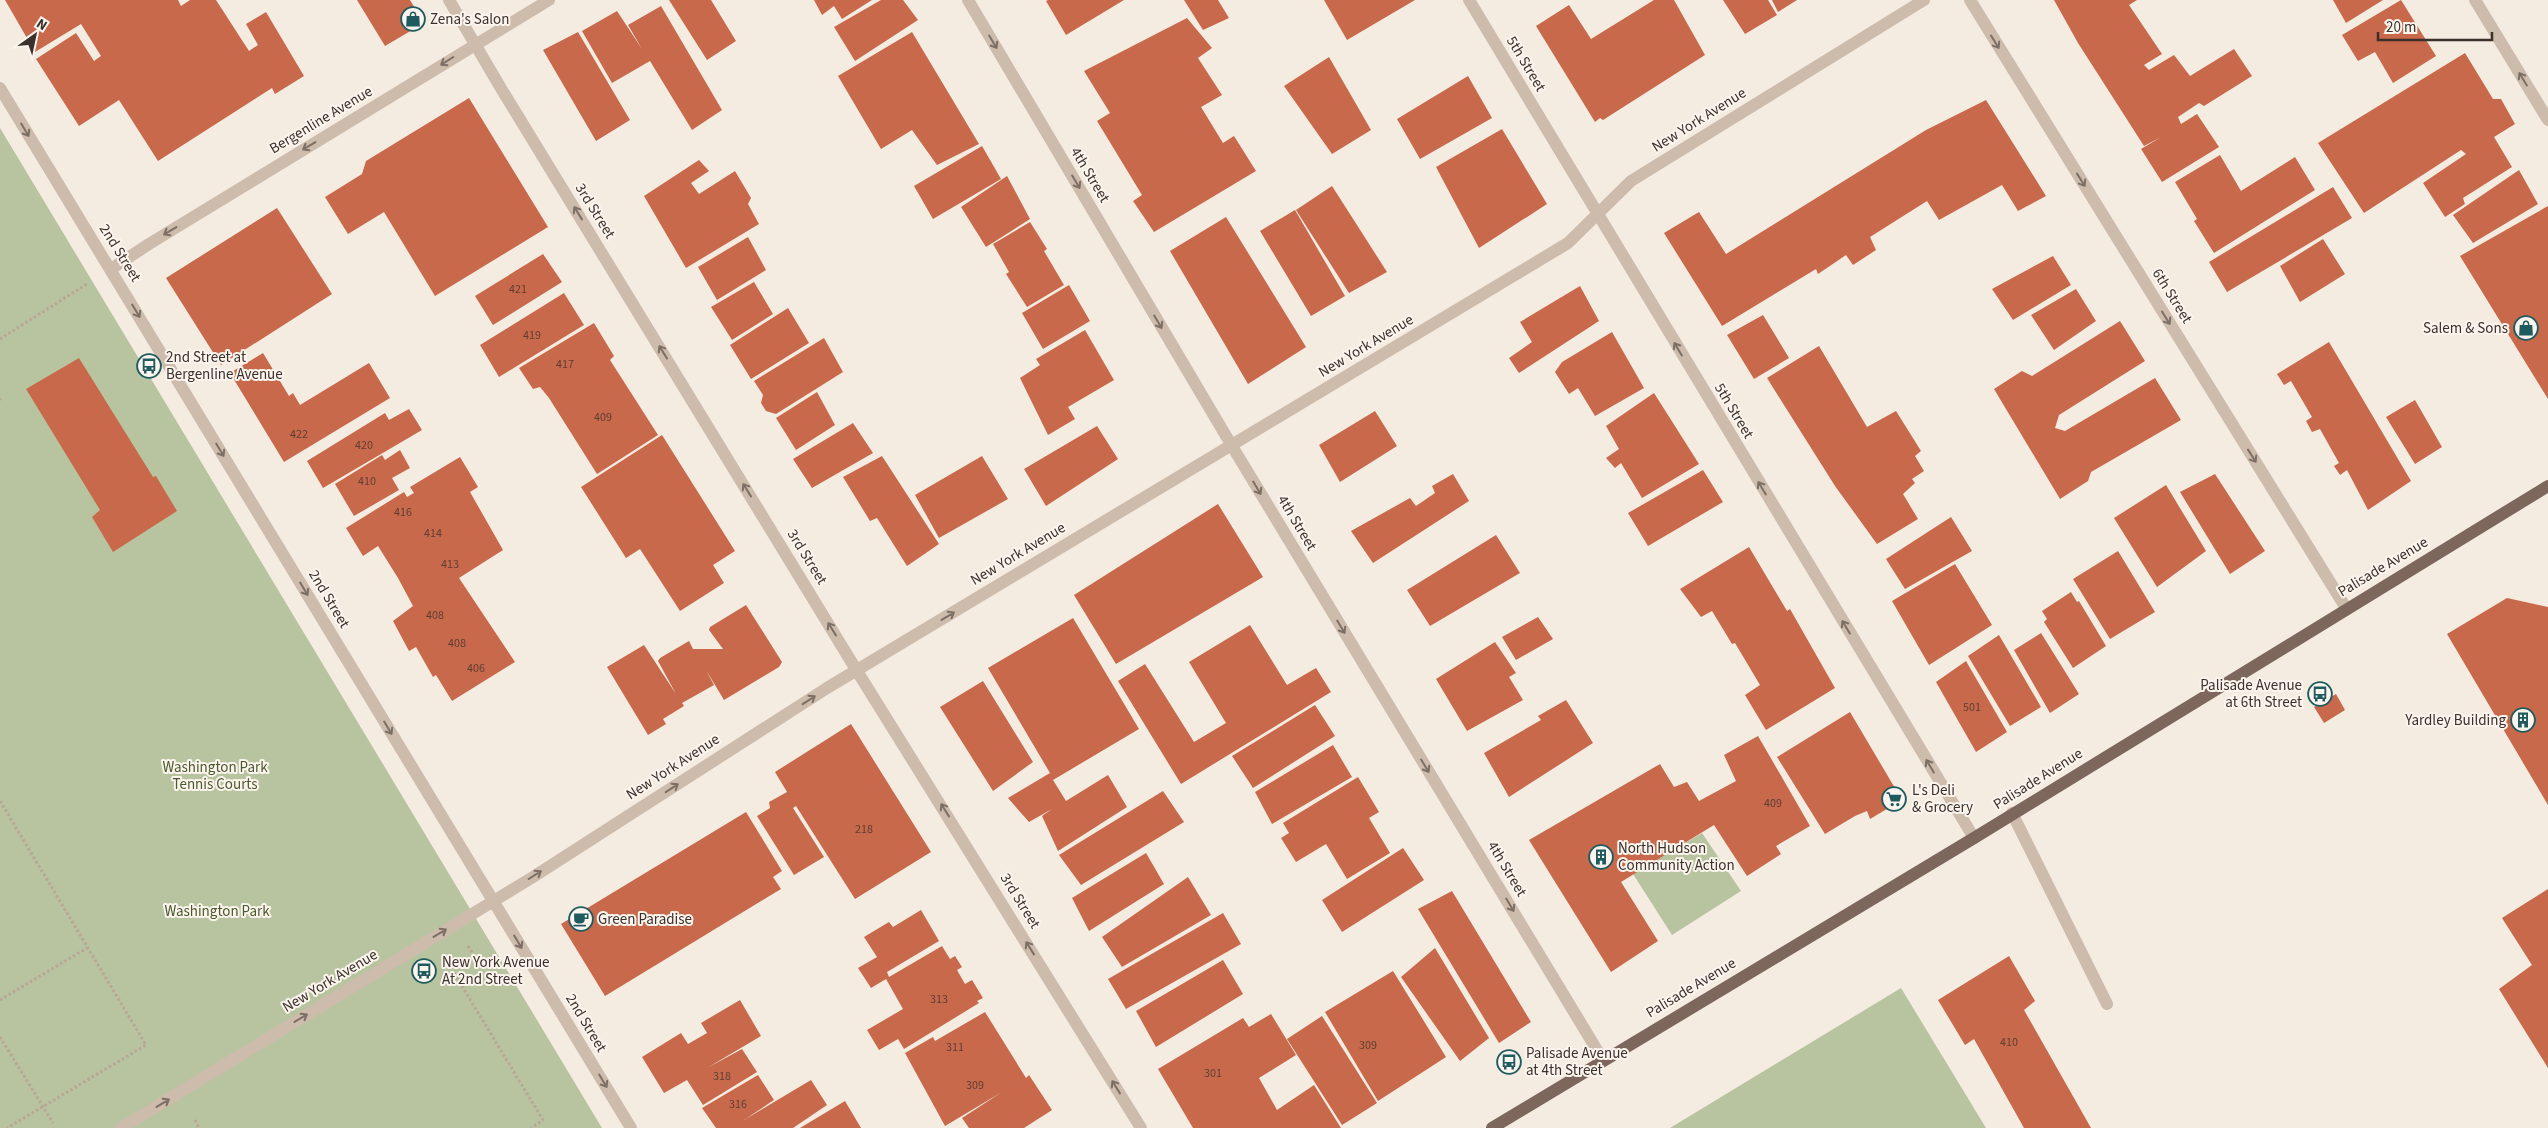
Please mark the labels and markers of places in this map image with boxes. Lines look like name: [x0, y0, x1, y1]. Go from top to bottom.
shop icon: Zena's Salon: [400, 6, 426, 32]
place label: Zena's Salon: [430, 9, 509, 30]
shop icon: Salem & Sons: [2513, 315, 2539, 341]
place label: Salem & Sons: [2423, 318, 2508, 339]
place label: 2nd Street at Bergenline Avenue: [166, 347, 283, 385]
bus stop icon: 2nd Street at Bergenline Avenue: [136, 353, 162, 379]
place label: Palisade Avenue at 6th Street: [2200, 675, 2302, 713]
bus stop icon: Palisade Avenue at 6th Street: [2307, 681, 2333, 707]
building icon: Yardley Building: [2510, 707, 2536, 733]
place label: Yardley Building: [2404, 710, 2506, 731]
place label: L's Deli & Grocery: [1912, 780, 1973, 818]
supermarket icon: L's Deli & Grocery: [1881, 786, 1907, 812]
place label: North Hudson Community Action: [1618, 838, 1735, 876]
building icon: North Hudson Community Action: [1588, 844, 1614, 870]
cafe icon: Green Paradise: [568, 906, 594, 932]
place label: Green Paradise: [598, 909, 692, 930]
place label: New York Avenue At 2nd Street: [442, 952, 550, 990]
bus stop icon: New York Avenue At 2nd Street: [411, 958, 437, 984]
place label: Palisade Avenue at 4th Street: [1526, 1043, 1628, 1081]
bus stop icon: Palisade Avenue at 4th Street: [1496, 1049, 1522, 1075]

